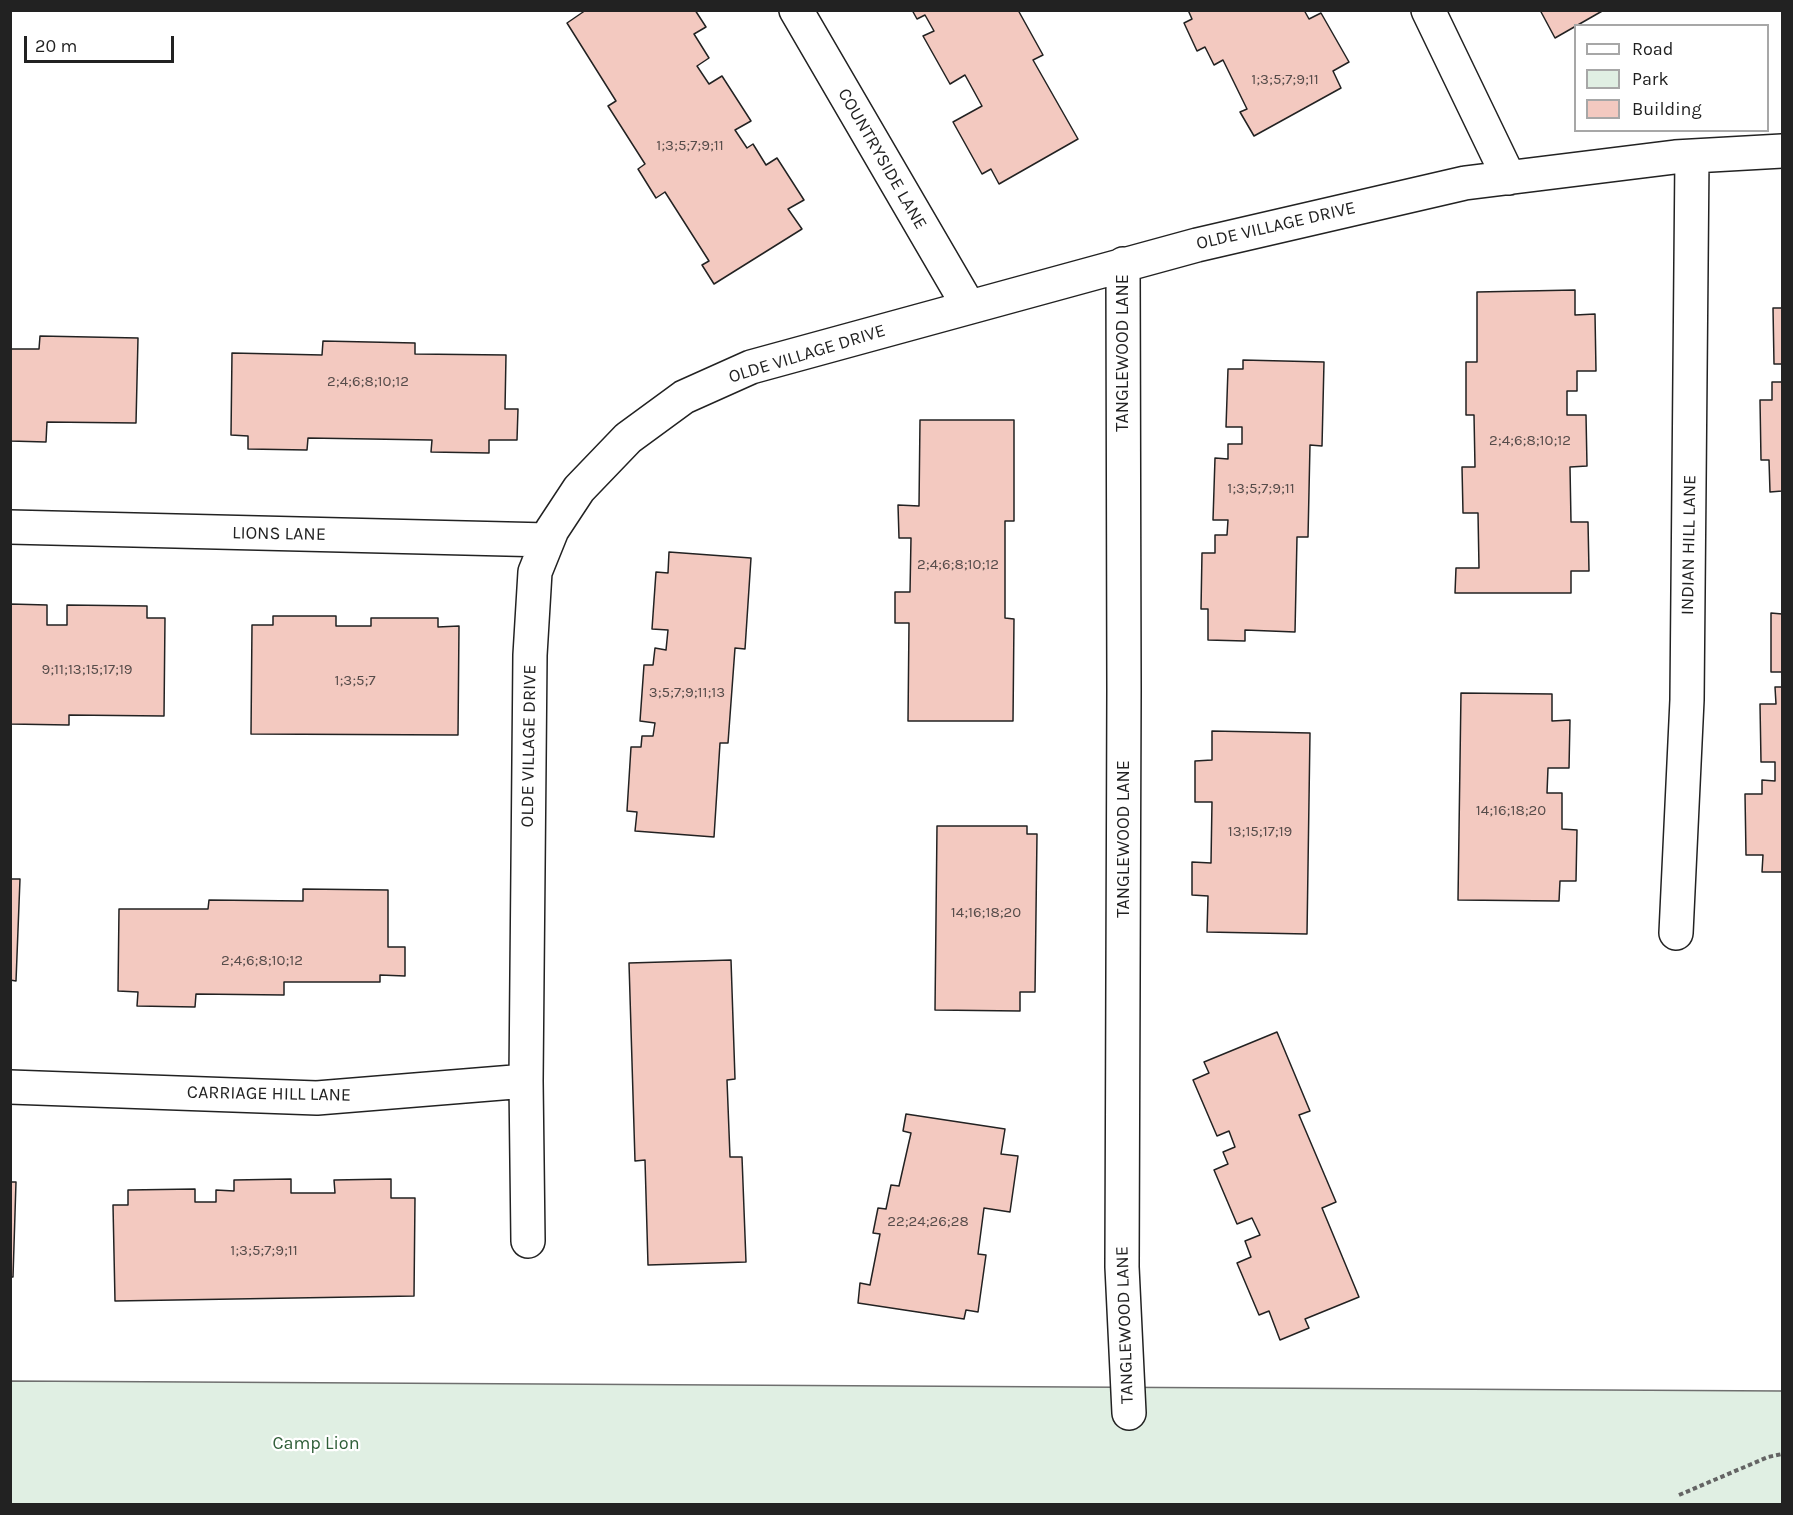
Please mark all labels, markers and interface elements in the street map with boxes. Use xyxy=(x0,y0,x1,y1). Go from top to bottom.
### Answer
scale bar xyxy=(27,24,177,62)
legend xyxy=(1574,24,1769,132)
text: 20 m xyxy=(35,35,77,57)
text: Road xyxy=(1632,38,1673,60)
text: Park xyxy=(1632,68,1669,90)
house number: 1;3;5;7;9;11 xyxy=(1251,71,1319,89)
street label: COUNTRYSIDE LANE xyxy=(833,85,931,233)
text: Building xyxy=(1632,98,1702,120)
house number: 1;3;5;7;9;11 xyxy=(656,137,724,155)
street label: OLDE VILLAGE DRIVE xyxy=(1194,197,1358,255)
street label: TANGLEWOOD LANE xyxy=(1112,274,1134,432)
street label: OLDE VILLAGE DRIVE xyxy=(726,320,888,388)
house number: 2;4;6;8;10;12 xyxy=(327,373,409,391)
house number: 2;4;6;8;10;12 xyxy=(1489,432,1571,450)
street label: INDIAN HILL LANE xyxy=(1677,475,1701,615)
house number: 1;3;5;7;9;11 xyxy=(1227,480,1295,498)
street label: LIONS LANE xyxy=(232,522,326,546)
house number: 2;4;6;8;10;12 xyxy=(917,556,999,574)
house number: 9;11;13;15;17;19 xyxy=(41,661,133,679)
street label: OLDE VILLAGE DRIVE xyxy=(517,664,541,828)
house number: 1;3;5;7 xyxy=(334,672,376,690)
house number: 3;5;7;9;11;13 xyxy=(649,684,725,702)
street label: TANGLEWOOD LANE xyxy=(1113,760,1135,918)
house number: 14;16;18;20 xyxy=(1476,802,1546,820)
house number: 13;15;17;19 xyxy=(1228,823,1292,841)
house number: 14;16;18;20 xyxy=(951,904,1021,922)
house number: 2;4;6;8;10;12 xyxy=(221,952,303,970)
street label: CARRIAGE HILL LANE xyxy=(187,1082,351,1106)
house number: 22;24;26;28 xyxy=(887,1213,969,1231)
house number: 1;3;5;7;9;11 xyxy=(230,1242,298,1260)
street label: TANGLEWOOD LANE xyxy=(1111,1246,1139,1404)
park label: Camp Lion xyxy=(272,1433,360,1455)

